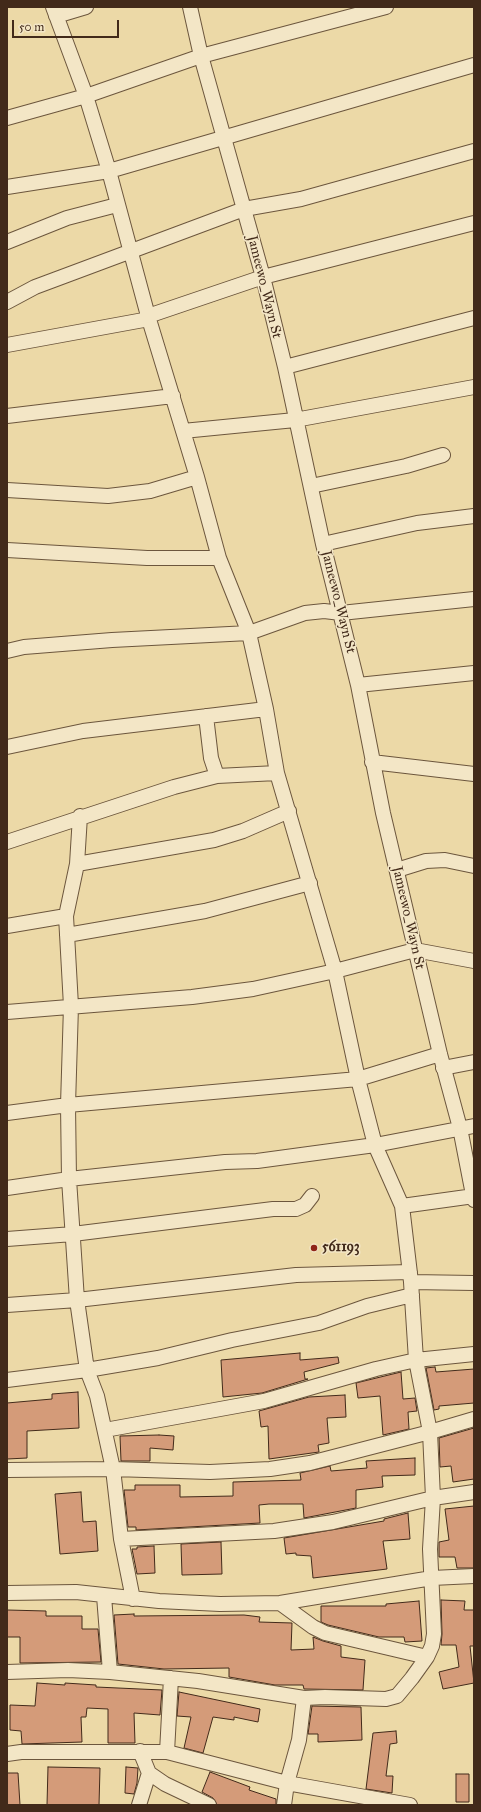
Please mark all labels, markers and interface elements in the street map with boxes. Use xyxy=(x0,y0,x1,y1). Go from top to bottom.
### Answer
scale bar xyxy=(14,12,121,38)
text: 50 m xyxy=(19,20,44,34)
street label: Jameewo_Wayn St xyxy=(243,234,285,340)
street label: Jameewo_Wayn St xyxy=(317,549,359,655)
street label: Jameewo_Wayn St xyxy=(388,865,428,971)
place label: 561193 xyxy=(322,1240,360,1256)
marker: 561193 xyxy=(309,1243,319,1253)

